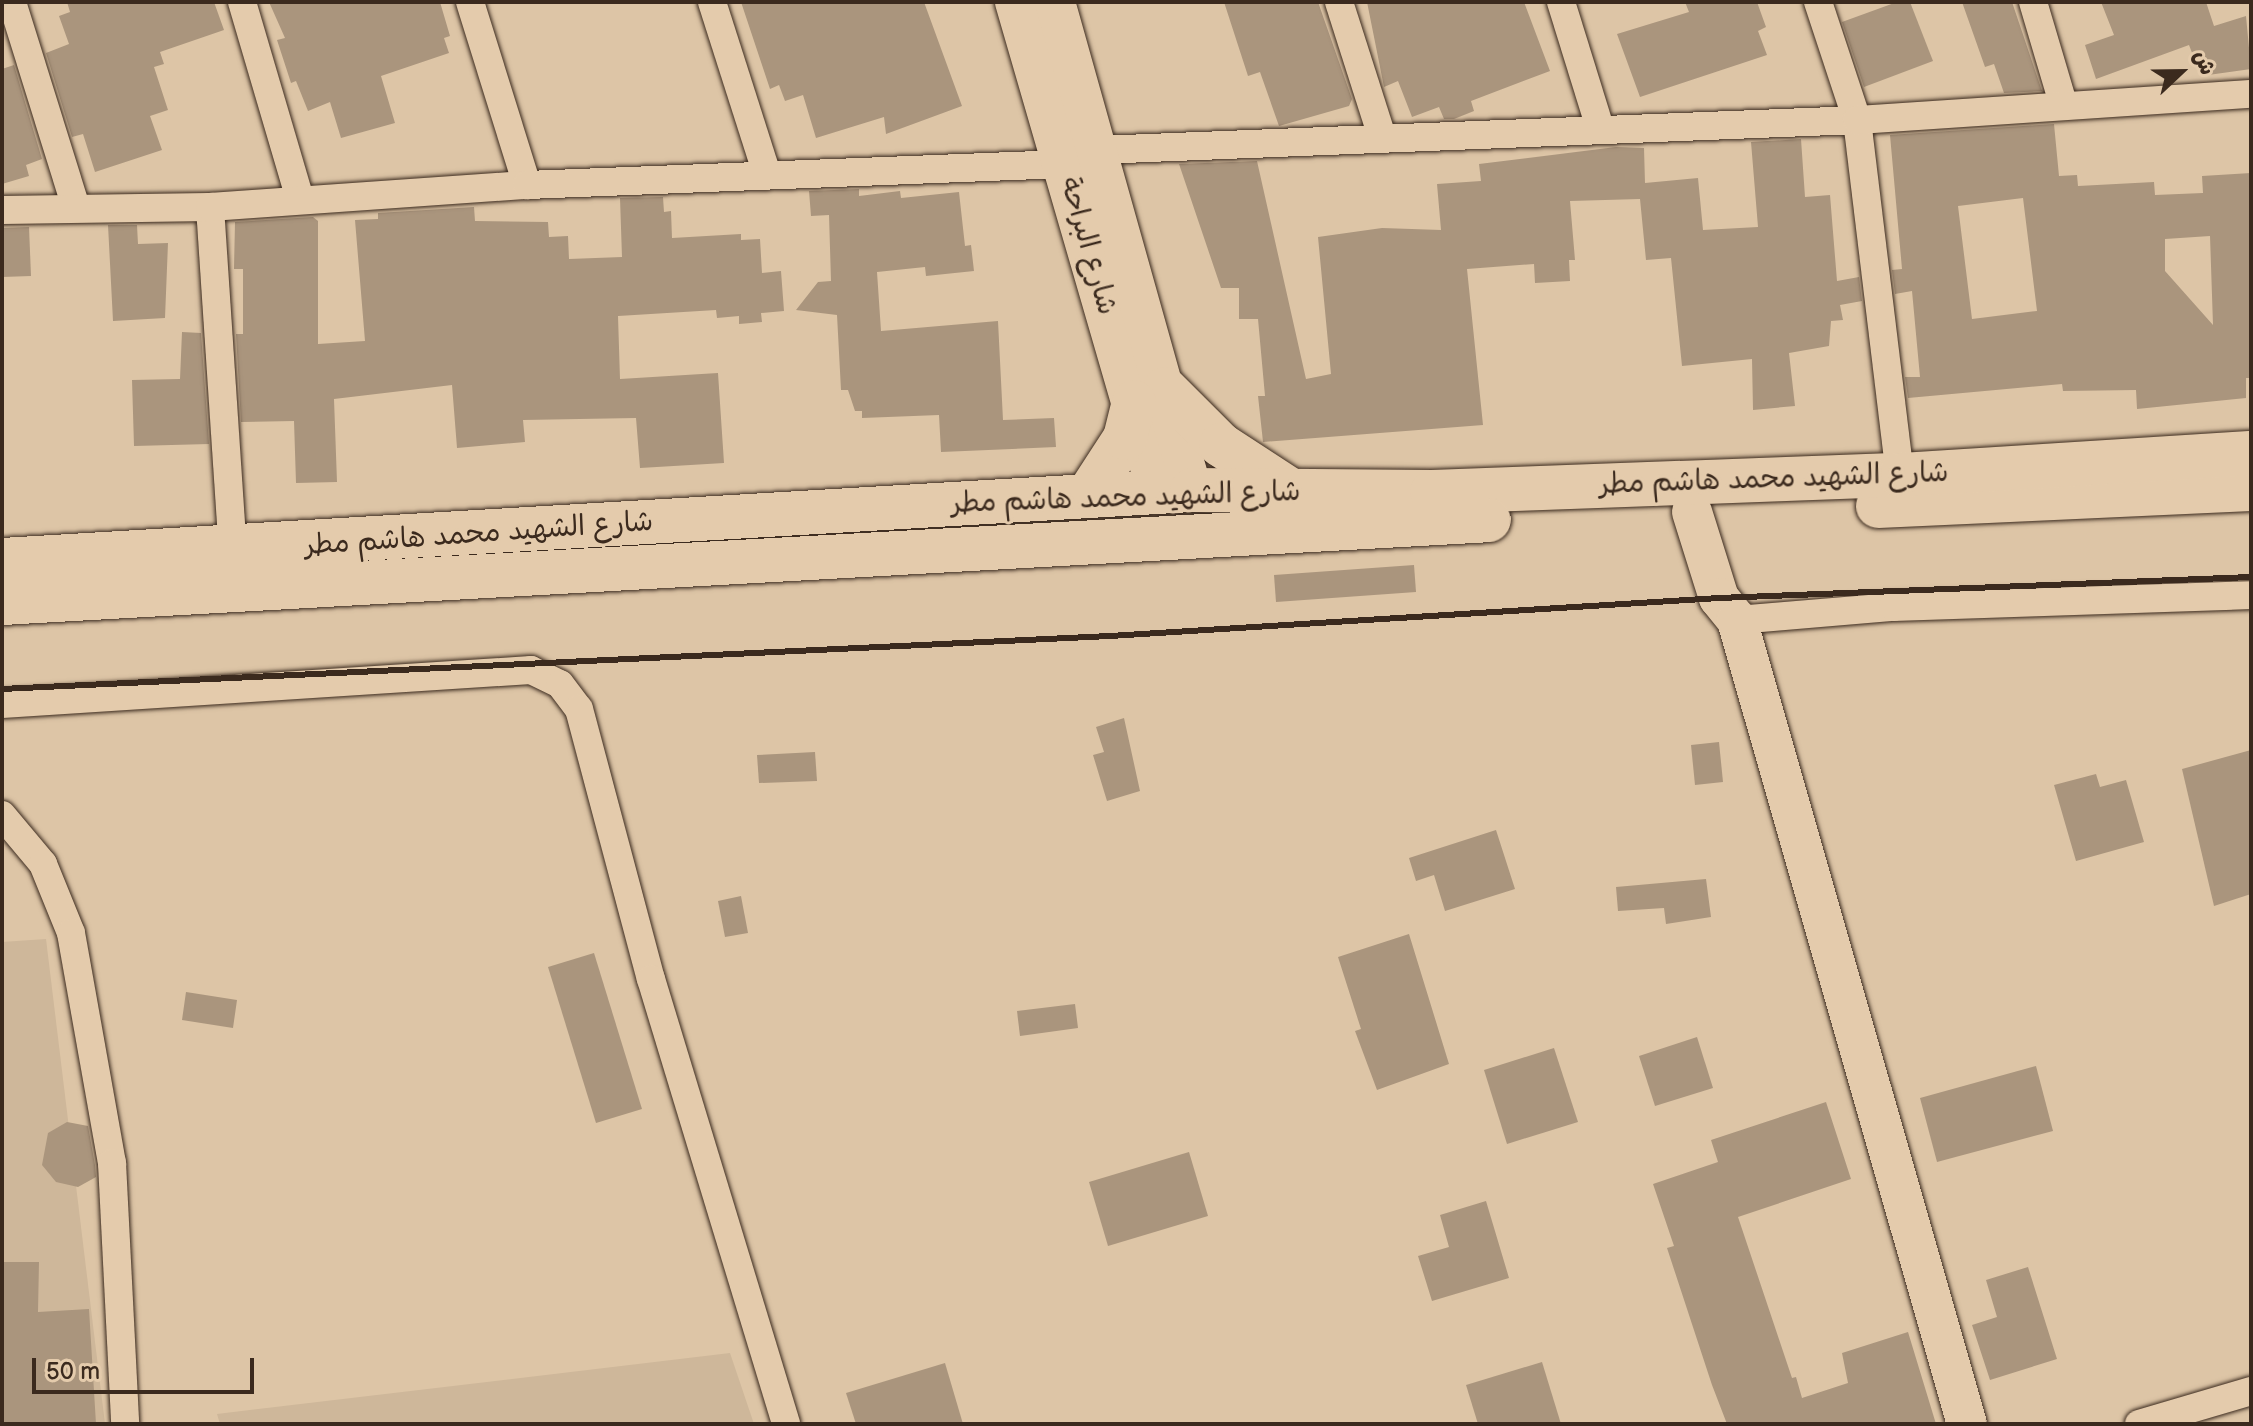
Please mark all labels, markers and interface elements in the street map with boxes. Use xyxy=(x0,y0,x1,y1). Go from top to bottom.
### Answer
north arrow xyxy=(2141,32,2221,112)
text: ش xyxy=(2187,47,2221,79)
street label: شارع البراحة xyxy=(1052,173,1124,319)
street label: شارع الشهيد محمد هاشم مطر xyxy=(1599,456,1949,502)
street label: شارع الشهيد محمد هاشم مطر xyxy=(951,475,1301,521)
street label: شارع الشهيد محمد هاشم مطر xyxy=(304,505,654,563)
scale bar xyxy=(36,1342,258,1392)
text: 50 m xyxy=(46,1357,100,1386)

